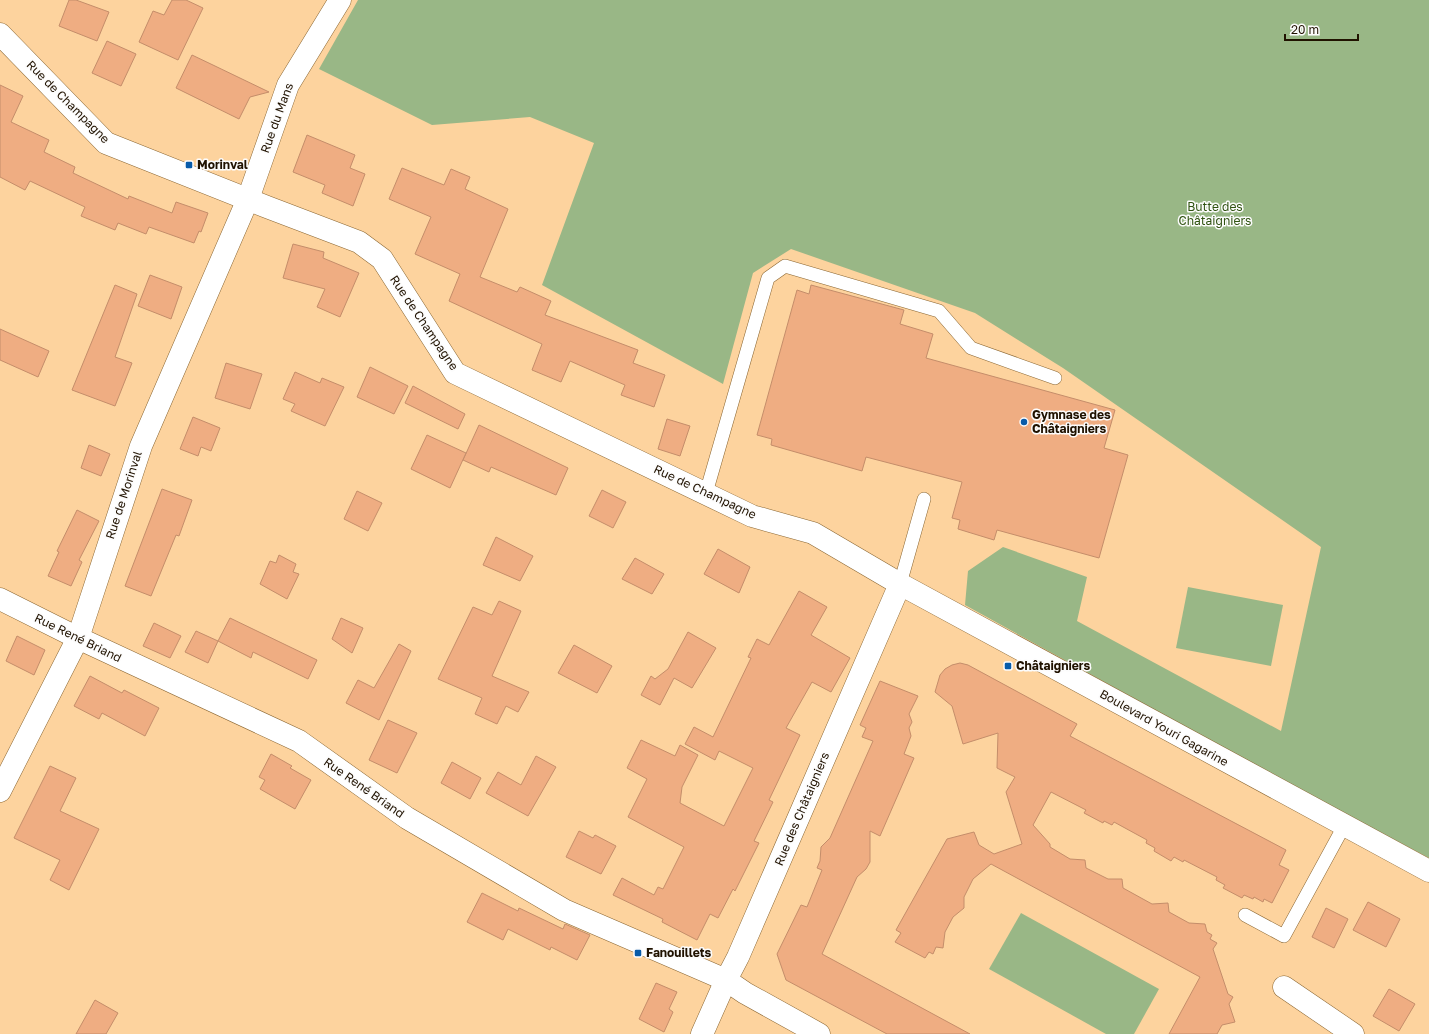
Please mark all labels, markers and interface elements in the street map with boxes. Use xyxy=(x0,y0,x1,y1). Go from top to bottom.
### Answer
scale bar xyxy=(1285,16,1358,42)
text: 20 m xyxy=(1291,22,1319,37)
street label: Rue de Champagne xyxy=(24,57,113,146)
street label: Rue du Mans xyxy=(257,81,296,155)
place label: Morinval xyxy=(197,157,248,172)
marker: Morinval xyxy=(184,160,194,170)
park label: Butte des Châtaigniers xyxy=(1179,199,1251,228)
street label: Rue de Champagne xyxy=(387,272,462,373)
place label: Gymnase des Châtaigniers xyxy=(1032,407,1111,436)
marker: Gymnase des Châtaigniers xyxy=(1019,417,1029,427)
street label: Rue de Morinval xyxy=(102,449,145,541)
street label: Rue de Champagne xyxy=(652,461,759,522)
street label: Rue René Briand xyxy=(32,610,124,665)
place label: Châtaigniers xyxy=(1016,658,1090,673)
marker: Châtaigniers xyxy=(1003,661,1013,671)
street label: Boulevard Youri Gagarine xyxy=(1097,686,1231,769)
street label: Rue des Châtaigniers xyxy=(771,750,832,868)
street label: Rue René Briand xyxy=(321,754,407,821)
place label: Fanouillets xyxy=(646,945,712,960)
marker: Fanouillets xyxy=(633,948,643,958)

